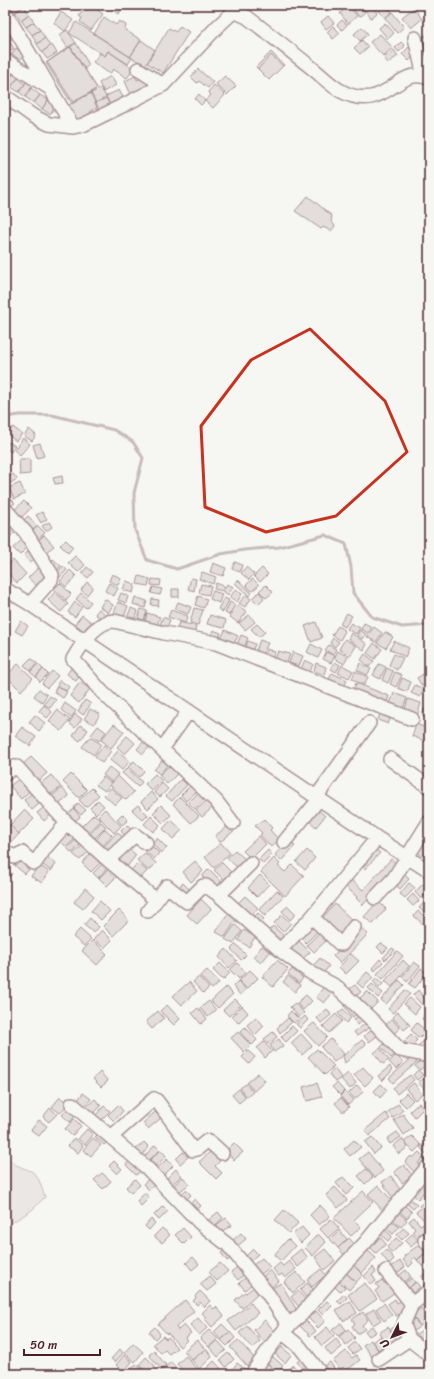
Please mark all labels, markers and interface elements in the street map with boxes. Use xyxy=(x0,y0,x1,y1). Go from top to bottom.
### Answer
north arrow xyxy=(372,1317,412,1357)
scale bar xyxy=(24,1331,100,1357)
text: 50 m xyxy=(30,1334,57,1356)
text: U xyxy=(375,1334,394,1352)

